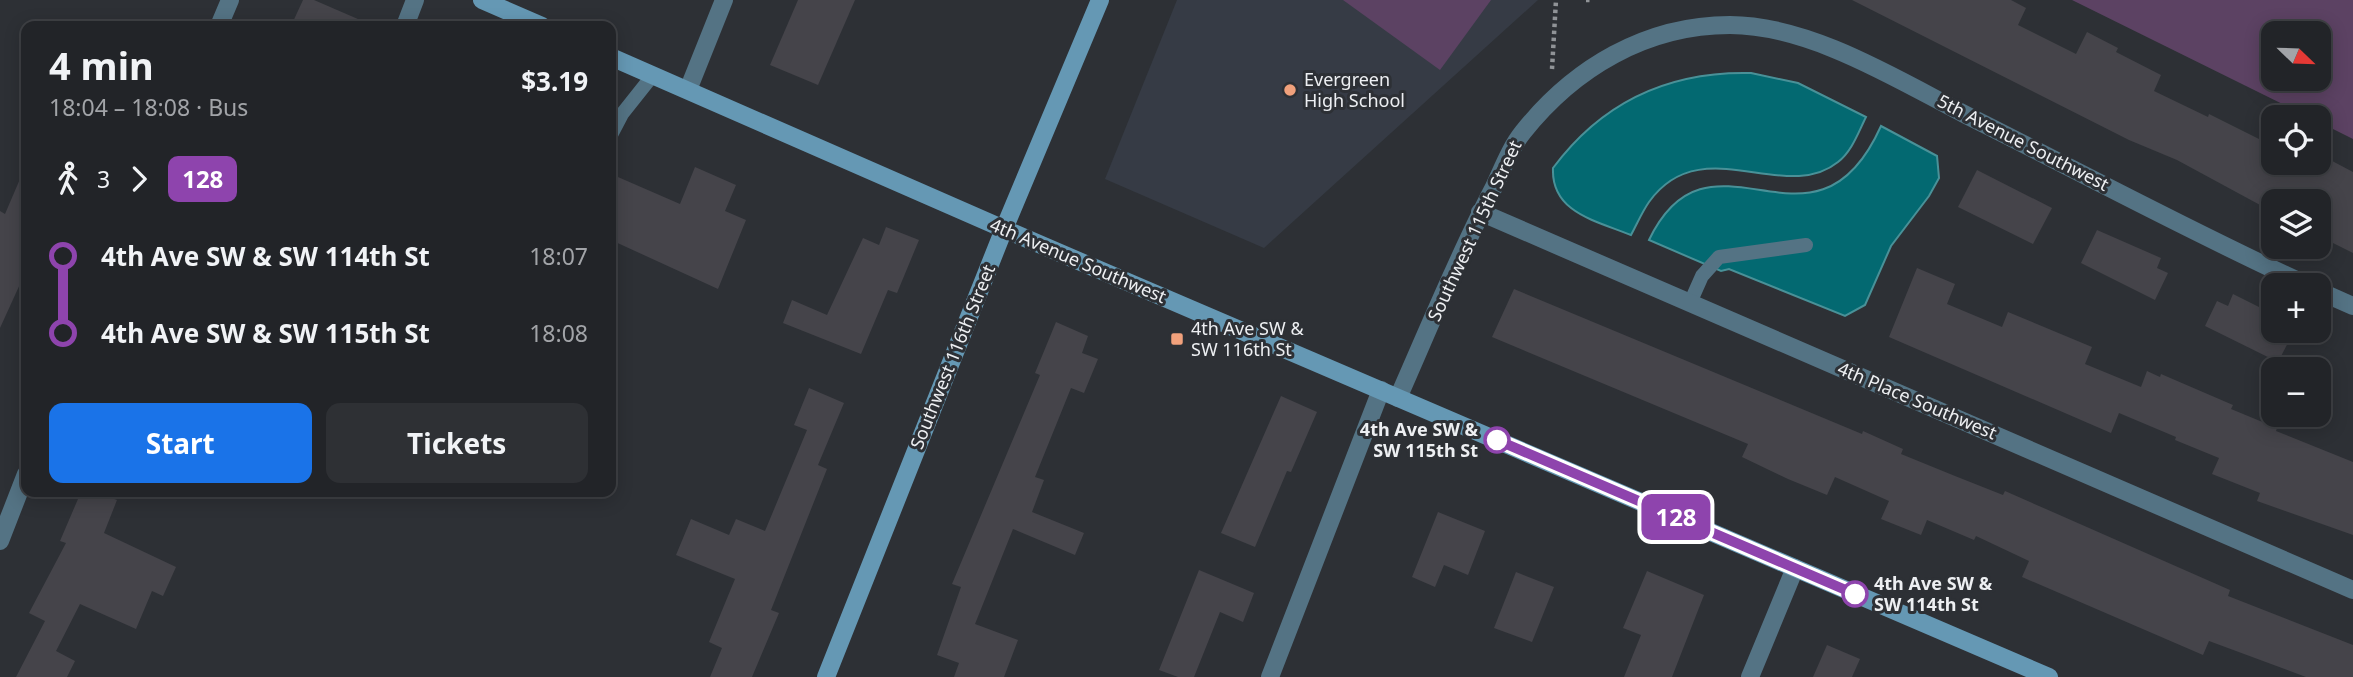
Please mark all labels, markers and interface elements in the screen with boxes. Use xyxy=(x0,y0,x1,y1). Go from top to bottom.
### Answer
north arrow xyxy=(2261,21,2331,91)
map controls xyxy=(2261,21,2331,427)
text: 4 min xyxy=(49,39,154,91)
text: $3.19 xyxy=(521,63,588,99)
place label: Evergreen High School xyxy=(1304,67,1405,112)
marker: Evergreen High School xyxy=(1282,82,1298,98)
street label: 5th Avenue Southwest xyxy=(1934,88,2114,196)
text: 18:04 – 18:08 · Bus xyxy=(49,91,248,123)
button: locate xyxy=(2261,105,2331,175)
street label: Southwest 115th Street xyxy=(1422,136,1527,325)
icon: walk xyxy=(49,160,87,198)
icon: forward xyxy=(120,160,158,198)
text: 128 xyxy=(182,162,223,195)
text: 3 xyxy=(97,163,110,195)
button: layers xyxy=(2261,189,2331,259)
street label: 4th Avenue Southwest xyxy=(987,212,1171,308)
text: 4th Ave SW & SW 114th St xyxy=(101,238,430,274)
text: 18:07 xyxy=(529,240,588,272)
street label: Southwest 116th Street xyxy=(904,260,1000,452)
button: + xyxy=(2261,273,2331,343)
text: 4th Ave SW & SW 115th St xyxy=(101,315,430,351)
place label: 4th Ave SW & SW 116th St xyxy=(1191,316,1304,361)
text: 18:08 xyxy=(529,317,588,349)
marker: 4th Ave SW & SW 116th St xyxy=(1169,331,1185,347)
street label: 4th Place Southwest xyxy=(1834,356,2001,445)
button: − xyxy=(2261,357,2331,427)
button: Start xyxy=(49,403,312,483)
button: Tickets xyxy=(326,403,588,483)
place label: 4th Ave SW & SW 115th St xyxy=(1360,417,1478,462)
marker: 4th Ave SW & SW 115th St xyxy=(1484,427,1510,453)
line badge: 128 xyxy=(1636,494,1716,540)
text: 128 xyxy=(1655,500,1697,533)
place label: 4th Ave SW & SW 114th St xyxy=(1874,571,1993,616)
marker: 4th Ave SW & SW 114th St xyxy=(1842,581,1868,607)

